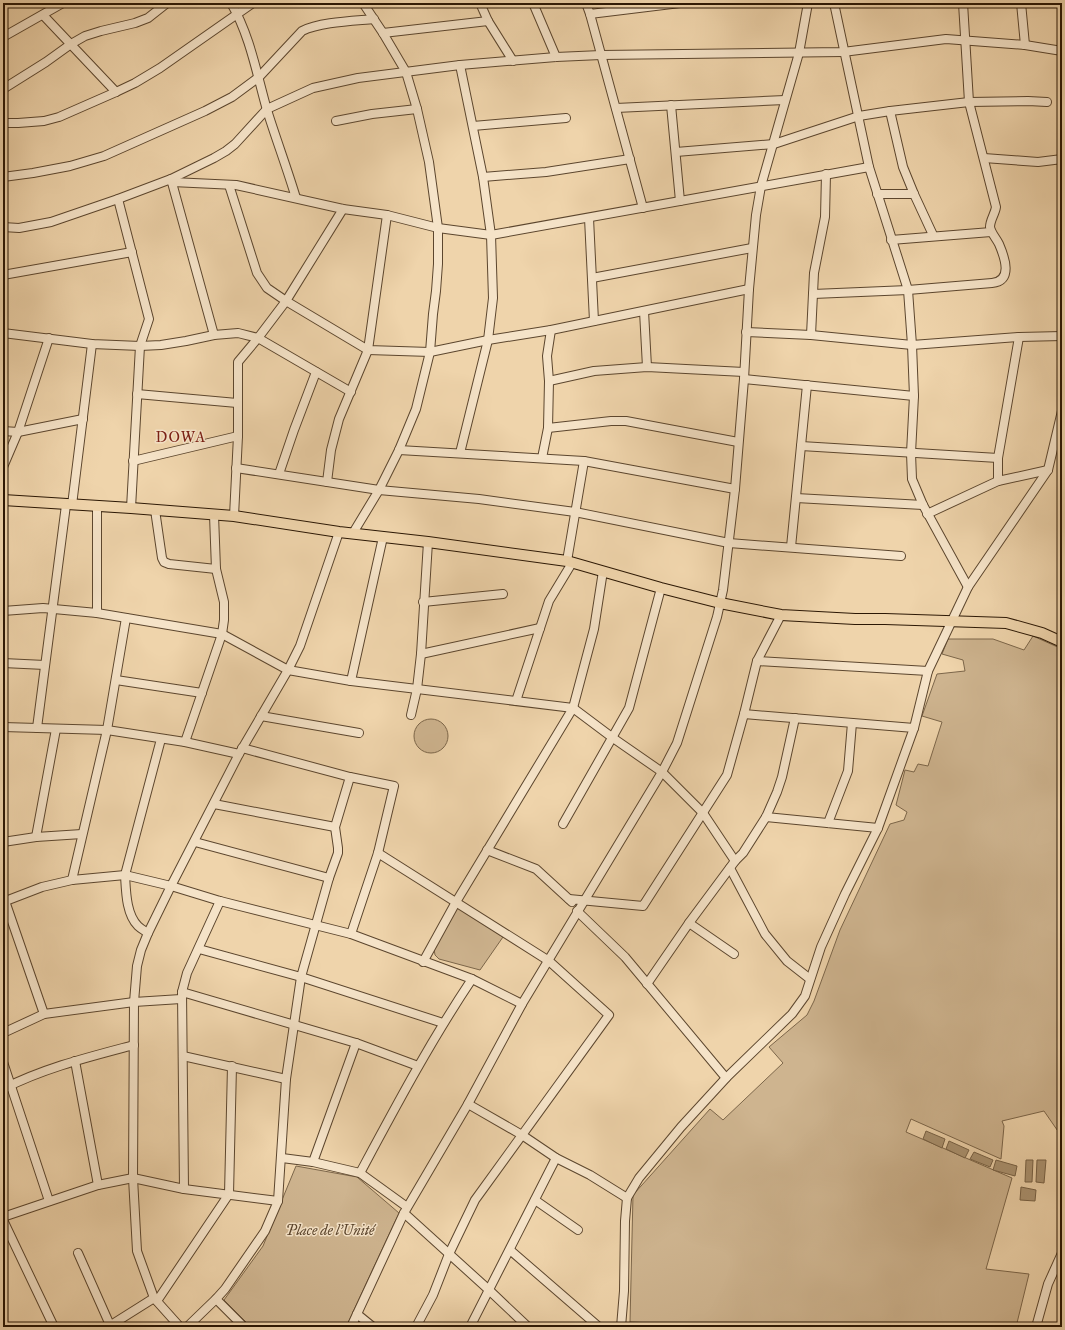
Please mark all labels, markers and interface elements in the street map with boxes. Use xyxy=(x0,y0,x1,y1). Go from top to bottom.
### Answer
district label: DOWA xyxy=(156,428,206,446)
park label: Place de l'Unité xyxy=(286,1222,377,1239)

